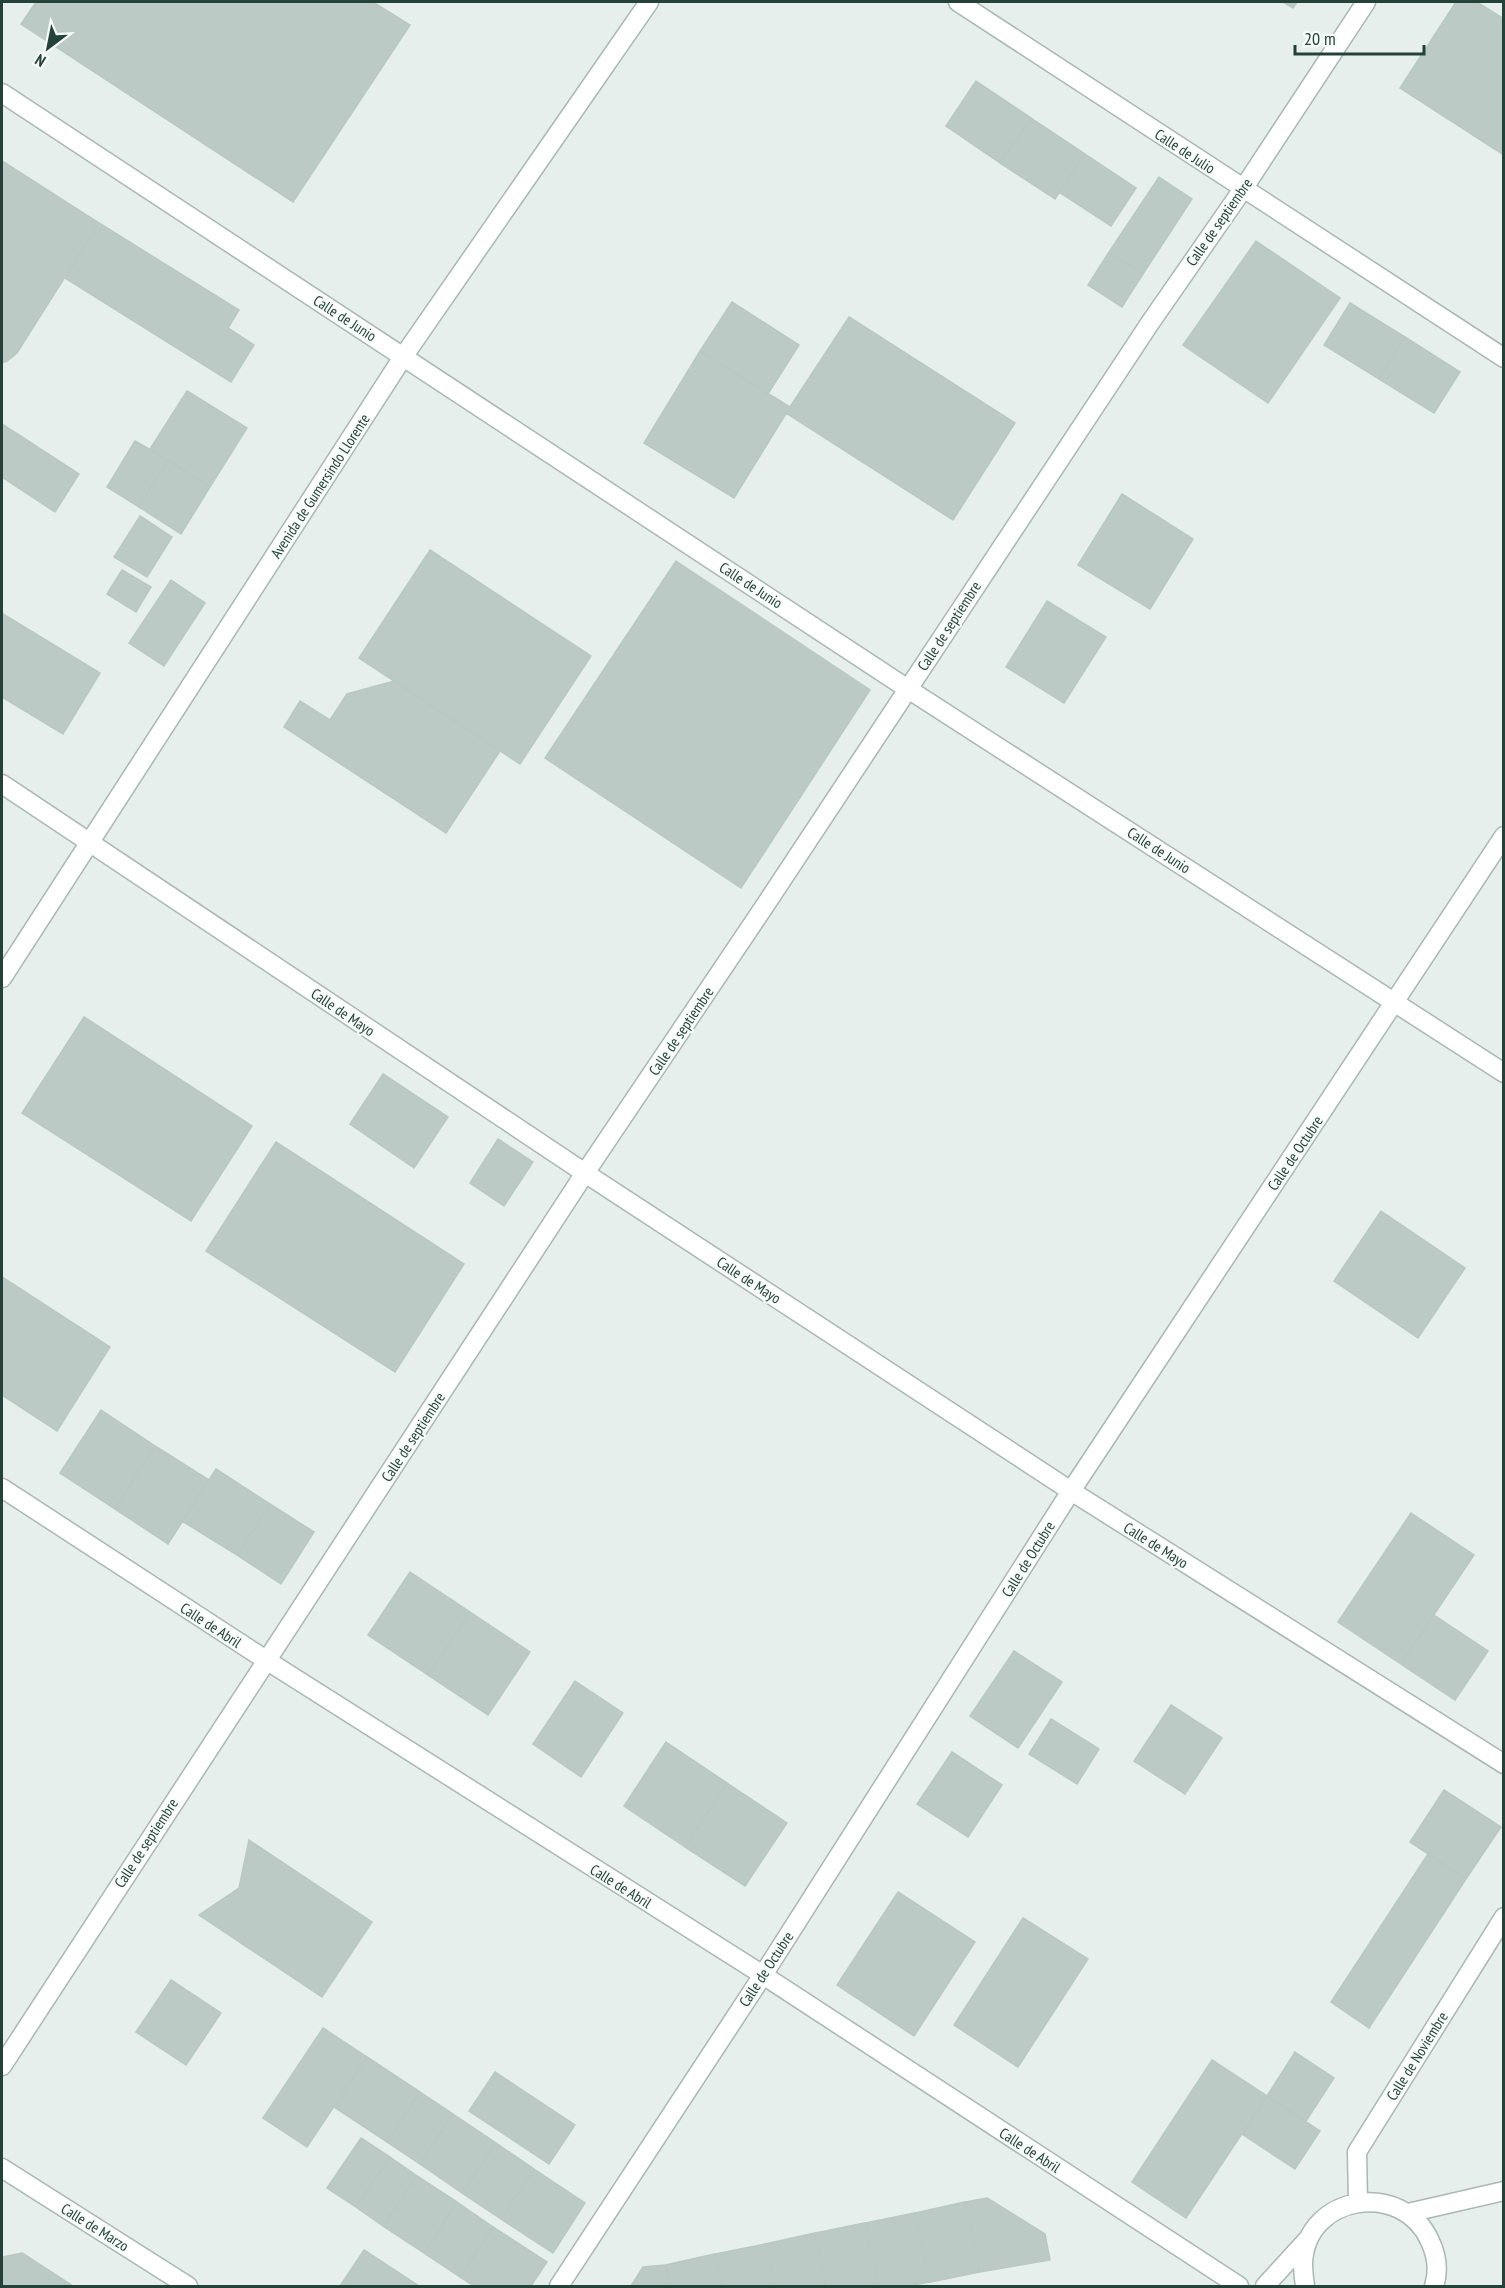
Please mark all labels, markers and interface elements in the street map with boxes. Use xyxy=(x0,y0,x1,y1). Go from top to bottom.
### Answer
north arrow xyxy=(18,18,78,78)
scale bar xyxy=(1295,18,1424,56)
text: 20 m xyxy=(1304,27,1336,50)
text: N xyxy=(31,50,49,71)
street label: Calle de Julio xyxy=(1151,124,1219,178)
street label: Calle de septiembre xyxy=(1182,174,1256,270)
street label: Calle de Junio xyxy=(310,291,380,345)
street label: Avenida de Gumersindo Llorente xyxy=(266,410,374,562)
street label: Calle de Junio xyxy=(716,558,786,612)
street label: Calle de septiembre xyxy=(913,578,985,674)
street label: Calle de Junio xyxy=(1124,823,1194,877)
street label: Calle de septiembre xyxy=(644,983,718,1079)
street label: Calle de Mayo xyxy=(308,984,378,1040)
street label: Calle de Octubre xyxy=(1263,1112,1327,1194)
street label: Calle de Mayo xyxy=(713,1252,785,1308)
street label: Calle de septiembre xyxy=(377,1389,449,1485)
street label: Calle de Octubre xyxy=(997,1518,1059,1600)
street label: Calle de Mayo xyxy=(1120,1518,1192,1572)
street label: Calle de Abril xyxy=(177,1598,246,1652)
street label: Calle de septiembre xyxy=(110,1795,182,1891)
street label: Calle de Abril xyxy=(587,1860,656,1913)
street label: Calle de Octubre xyxy=(735,1928,797,2010)
street label: Calle de Noviembre xyxy=(1382,2008,1452,2104)
street label: Calle de Abril xyxy=(996,2123,1065,2177)
street label: Calle de Marzo xyxy=(58,2199,132,2255)

